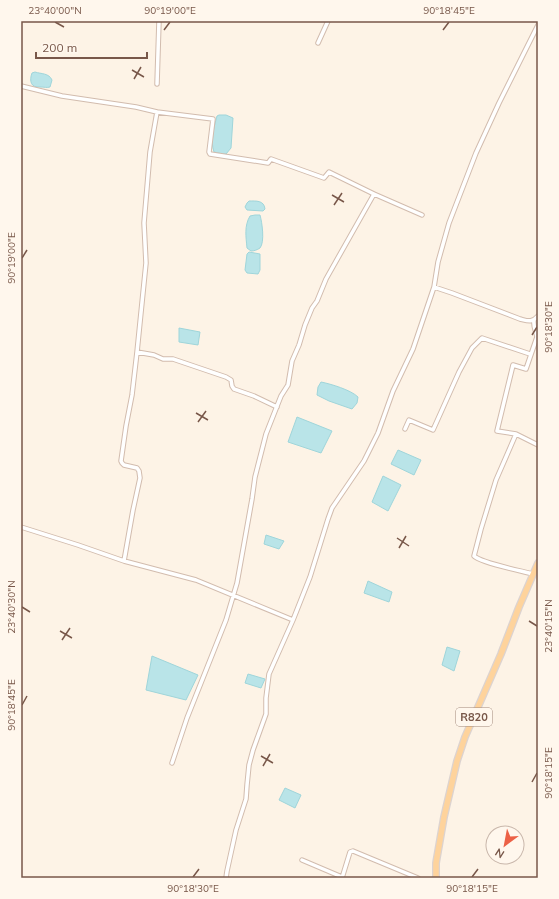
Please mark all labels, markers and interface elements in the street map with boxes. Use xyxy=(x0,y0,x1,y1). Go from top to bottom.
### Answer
text: 23°40'00"N xyxy=(28,4,82,17)
text: 90°19'00"E xyxy=(144,4,196,17)
text: 90°18'45"E xyxy=(423,4,475,17)
scale bar xyxy=(36,34,147,60)
text: 200 m xyxy=(42,40,77,55)
text: 90°19'00"E xyxy=(5,232,18,284)
text: 90°18'30"E xyxy=(542,301,555,353)
text: 23°40'30"N xyxy=(5,580,18,634)
text: 23°40'15"N xyxy=(542,599,555,653)
text: 90°18'45"E xyxy=(5,679,18,731)
road number: R820 xyxy=(456,708,492,726)
text: 90°18'15"E xyxy=(542,747,555,799)
north arrow xyxy=(485,825,525,865)
text: N xyxy=(492,845,507,862)
text: 90°18'30"E xyxy=(167,882,219,895)
text: 90°18'15"E xyxy=(446,882,498,895)

